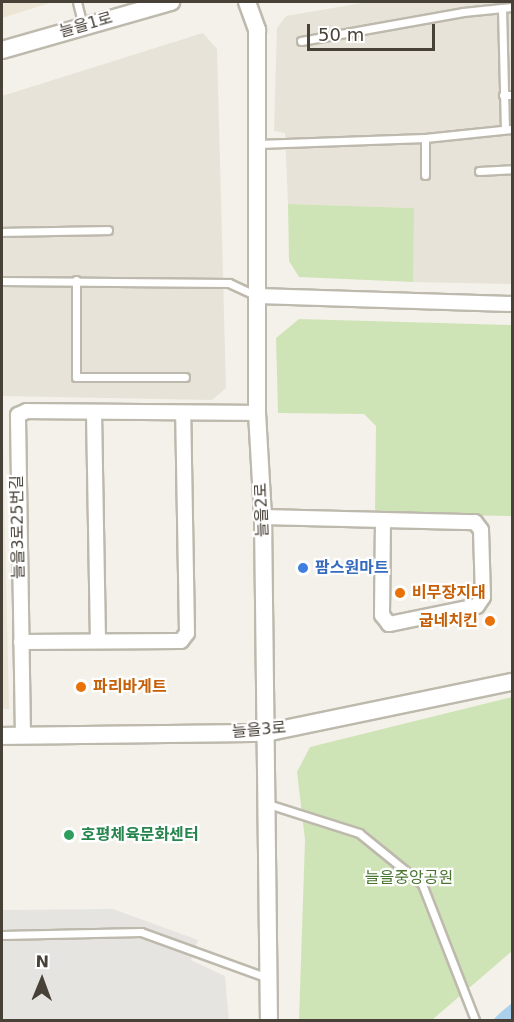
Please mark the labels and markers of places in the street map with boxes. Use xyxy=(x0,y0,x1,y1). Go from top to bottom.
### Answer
place label: 팜스원마트 xyxy=(315,558,389,578)
marker: 팜스원마트 xyxy=(296,561,310,575)
place label: 비무장지대 xyxy=(412,583,486,603)
marker: 비무장지대 xyxy=(393,586,407,600)
place label: 굽네치킨 xyxy=(419,611,478,631)
marker: 굽네치킨 xyxy=(483,614,497,628)
place label: 파리바게트 xyxy=(93,677,167,697)
marker: 파리바게트 xyxy=(74,680,88,694)
place label: 호평체육문화센터 xyxy=(81,825,199,845)
marker: 호평체육문화센터 xyxy=(62,828,76,842)

